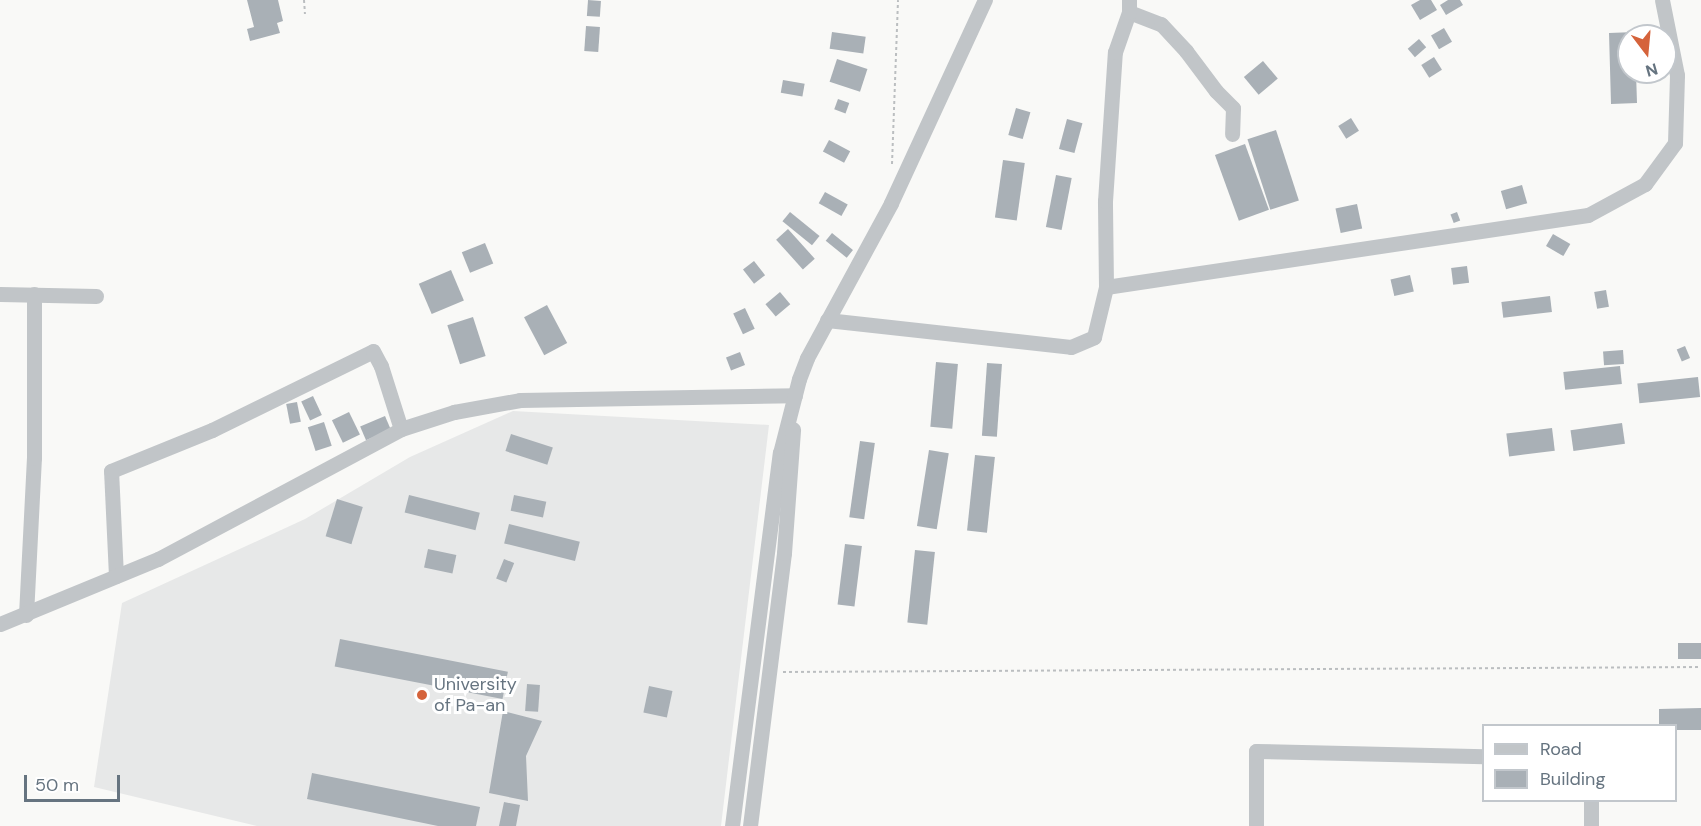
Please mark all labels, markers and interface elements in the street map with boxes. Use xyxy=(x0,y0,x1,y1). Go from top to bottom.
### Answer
north arrow xyxy=(1617,24,1677,84)
text: N xyxy=(1643,58,1660,82)
place label: University of Pa-an xyxy=(434,674,517,716)
marker: University of Pa-an xyxy=(415,688,429,702)
legend xyxy=(1482,724,1677,802)
text: Road xyxy=(1540,737,1582,761)
scale bar xyxy=(27,763,123,801)
text: Building xyxy=(1540,767,1605,791)
text: 50 m xyxy=(35,773,79,797)

